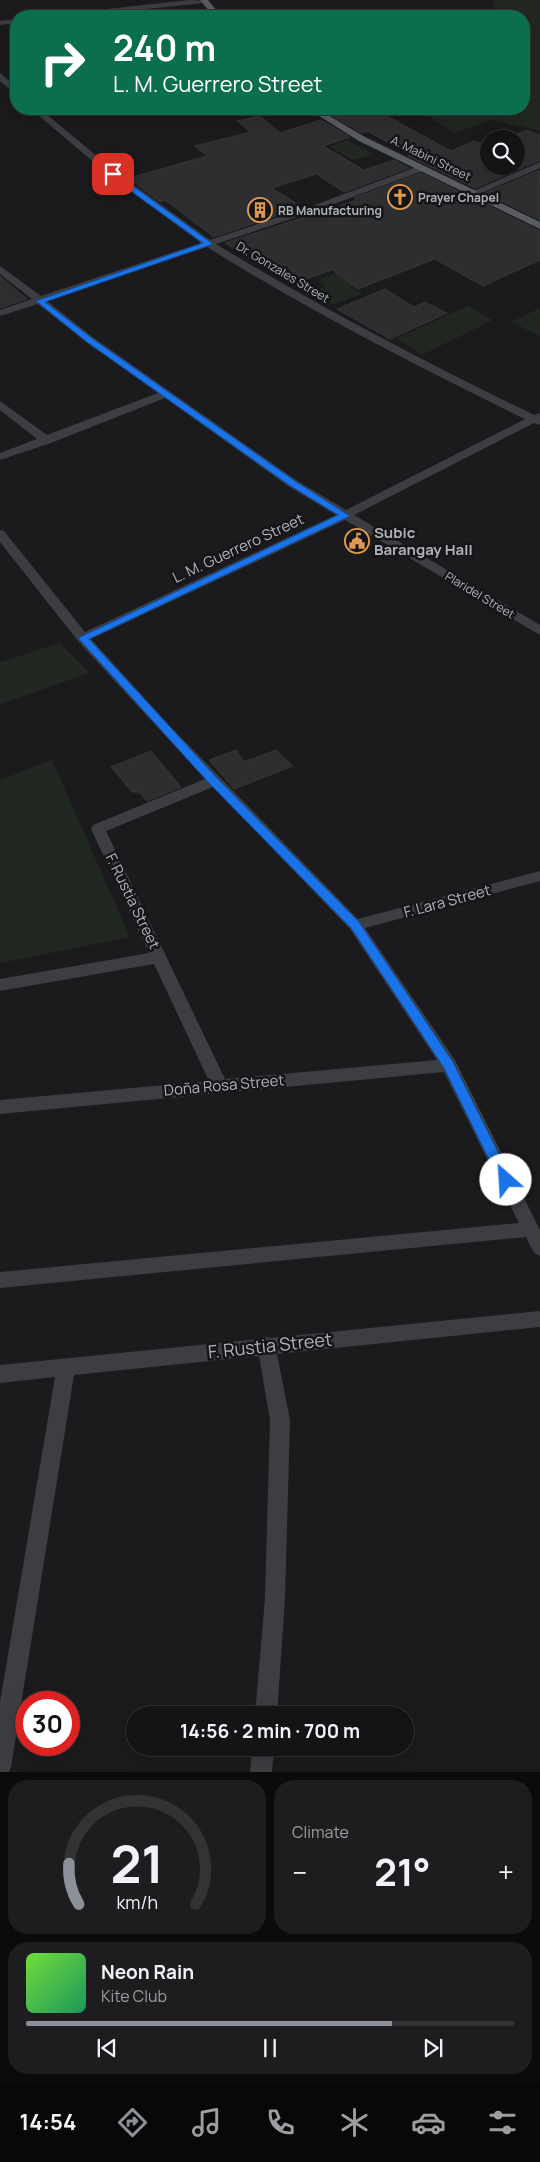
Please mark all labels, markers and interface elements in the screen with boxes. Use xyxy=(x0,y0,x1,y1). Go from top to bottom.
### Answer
text: 240 m xyxy=(113,24,216,72)
icon: right xyxy=(30,30,95,95)
text: L. M. Guerrero Street xyxy=(113,69,322,99)
map controls xyxy=(480,130,525,175)
button: search xyxy=(480,130,525,175)
street label: A. Mabini Street xyxy=(388,131,474,185)
pin xyxy=(92,153,134,195)
icon: arrive xyxy=(99,160,127,188)
church icon: Prayer Chapel xyxy=(387,184,413,210)
place label: Prayer Chapel xyxy=(418,189,499,206)
building icon: RB Manufacturing xyxy=(247,197,273,223)
place label: RB Manufacturing xyxy=(278,202,382,219)
street label: Dr. Gonzales Street xyxy=(233,237,333,307)
street label: L. M. Guerrero Street xyxy=(169,508,307,588)
place label: Subic Barangay Hall xyxy=(374,522,473,560)
public building icon: Subic Barangay Hall xyxy=(344,528,370,554)
street label: Plaridel Street xyxy=(442,568,518,623)
street label: F. Rustia Street xyxy=(101,850,165,952)
street label: F. Lara Street xyxy=(401,879,493,923)
street label: Doña Rosa Street xyxy=(163,1069,285,1101)
position arrow xyxy=(479,1153,531,1205)
street label: F. Rustia Street xyxy=(207,1327,333,1363)
speed limit sign: 30 xyxy=(15,1691,80,1756)
text: 14:56 · 2 min · 700 m xyxy=(180,1718,360,1744)
text: Climate xyxy=(292,1821,349,1843)
text: 21 xyxy=(110,1828,164,1899)
text: 21° xyxy=(374,1845,431,1897)
text: − xyxy=(292,1853,307,1891)
text: + xyxy=(498,1853,514,1891)
text: km/h xyxy=(116,1890,158,1914)
text: Neon Rain xyxy=(101,1959,194,1985)
text: Kite Club xyxy=(101,1985,167,2007)
icon: previous xyxy=(93,2034,121,2062)
icon: pause xyxy=(256,2034,284,2062)
icon: next xyxy=(419,2034,447,2062)
icon: directions xyxy=(115,2105,150,2140)
icon: music xyxy=(189,2105,224,2140)
icon: phone xyxy=(263,2105,298,2140)
icon: climate xyxy=(337,2105,372,2140)
icon: car xyxy=(411,2105,446,2140)
icon: filters xyxy=(485,2105,520,2140)
text: 14:54 xyxy=(20,2107,76,2137)

